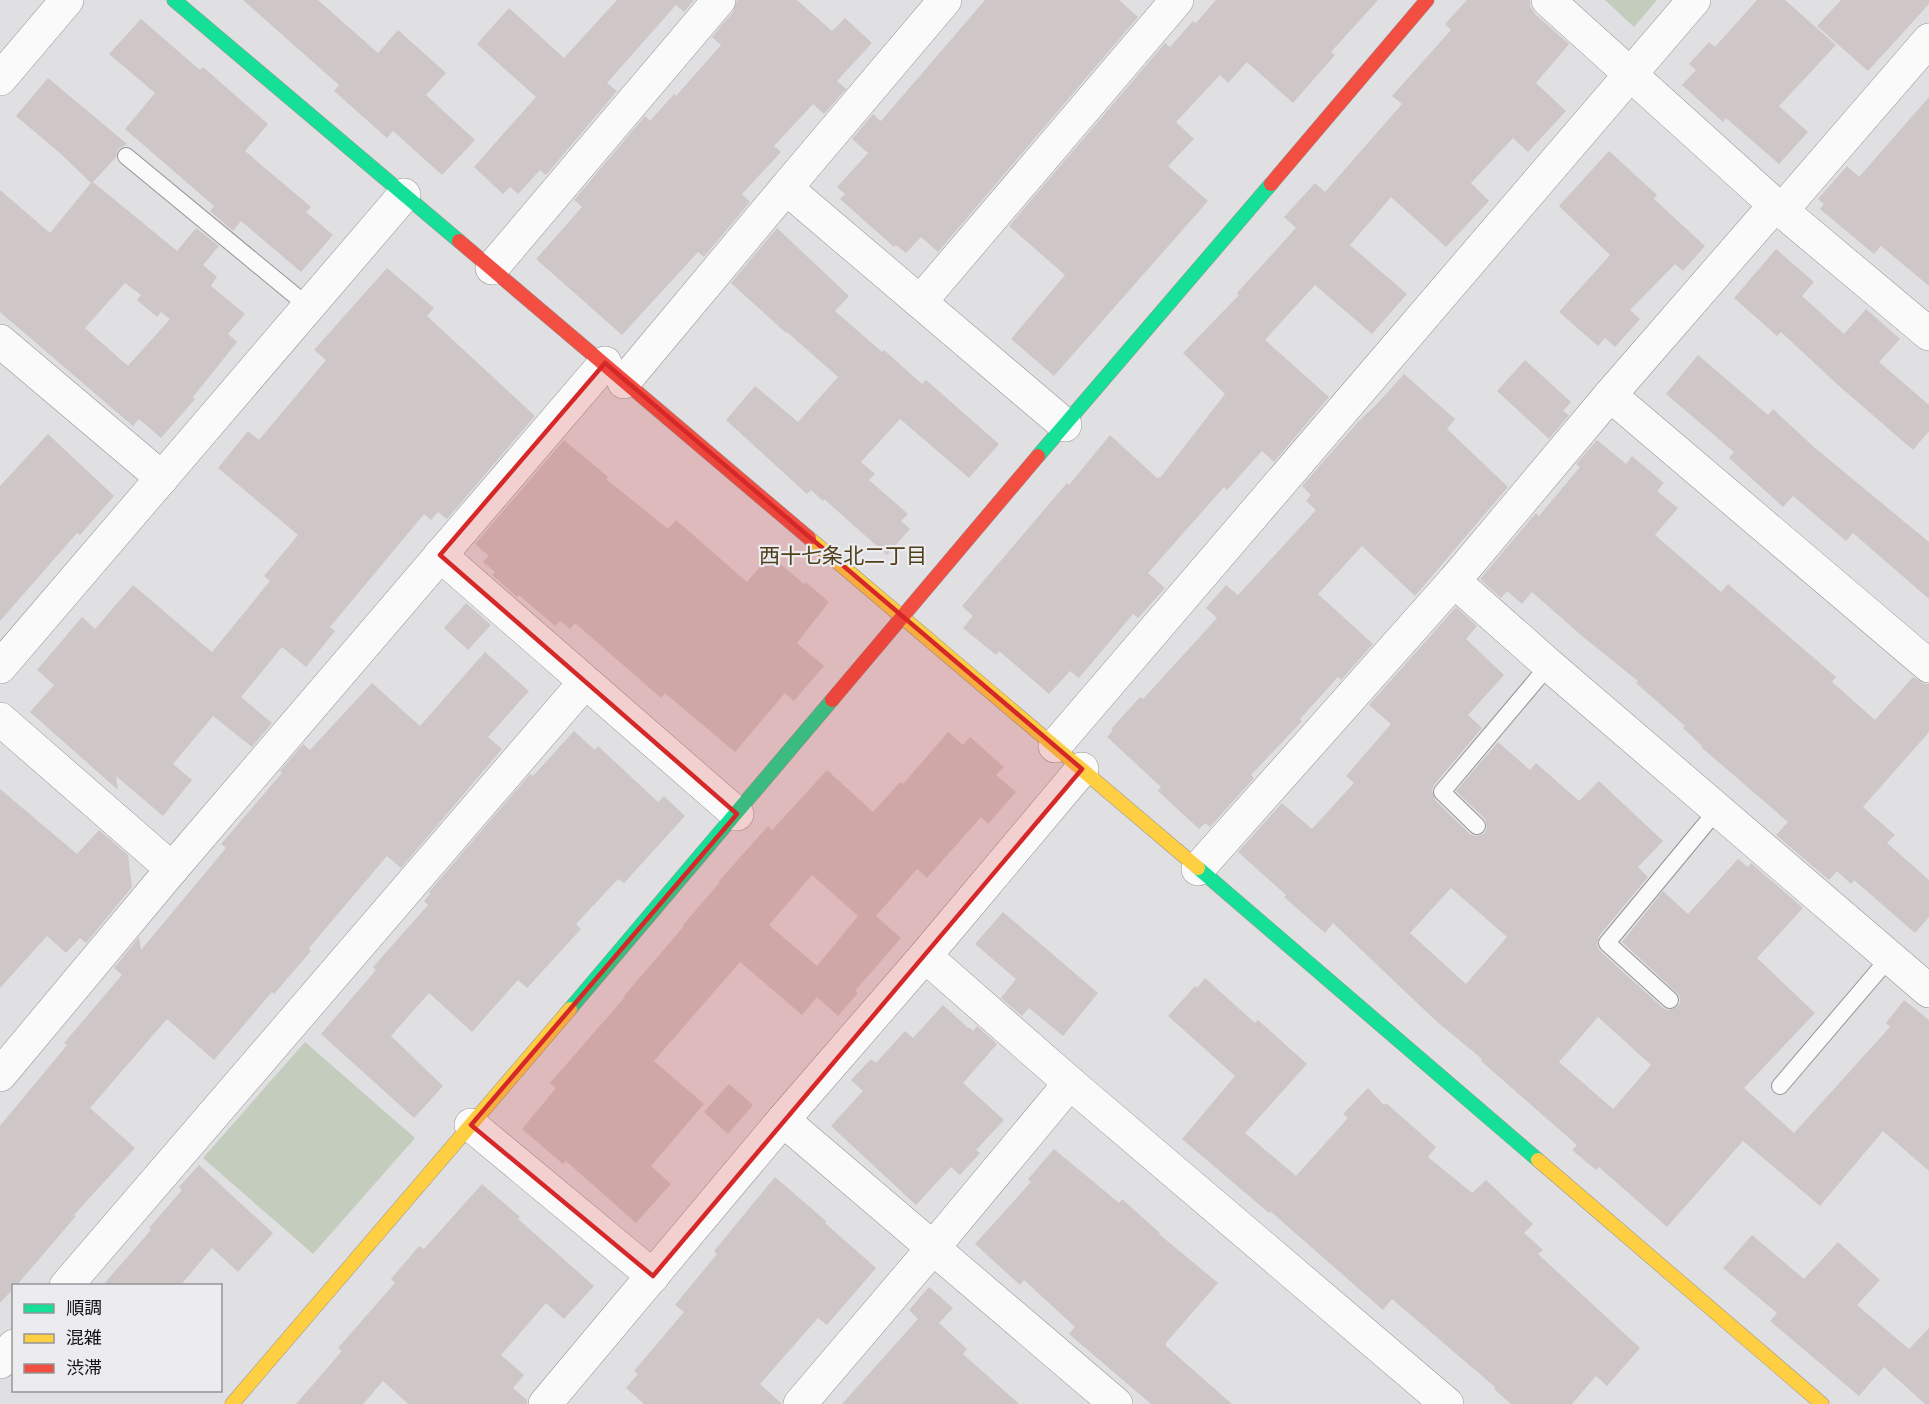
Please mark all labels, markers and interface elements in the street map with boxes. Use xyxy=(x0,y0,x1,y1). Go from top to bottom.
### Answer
district label: 西十七条北二丁目 xyxy=(759,544,927,568)
legend xyxy=(12,1284,222,1392)
text: 順調 xyxy=(66,1297,102,1318)
text: 混雑 xyxy=(66,1327,102,1348)
text: 渋滞 xyxy=(66,1357,102,1378)

